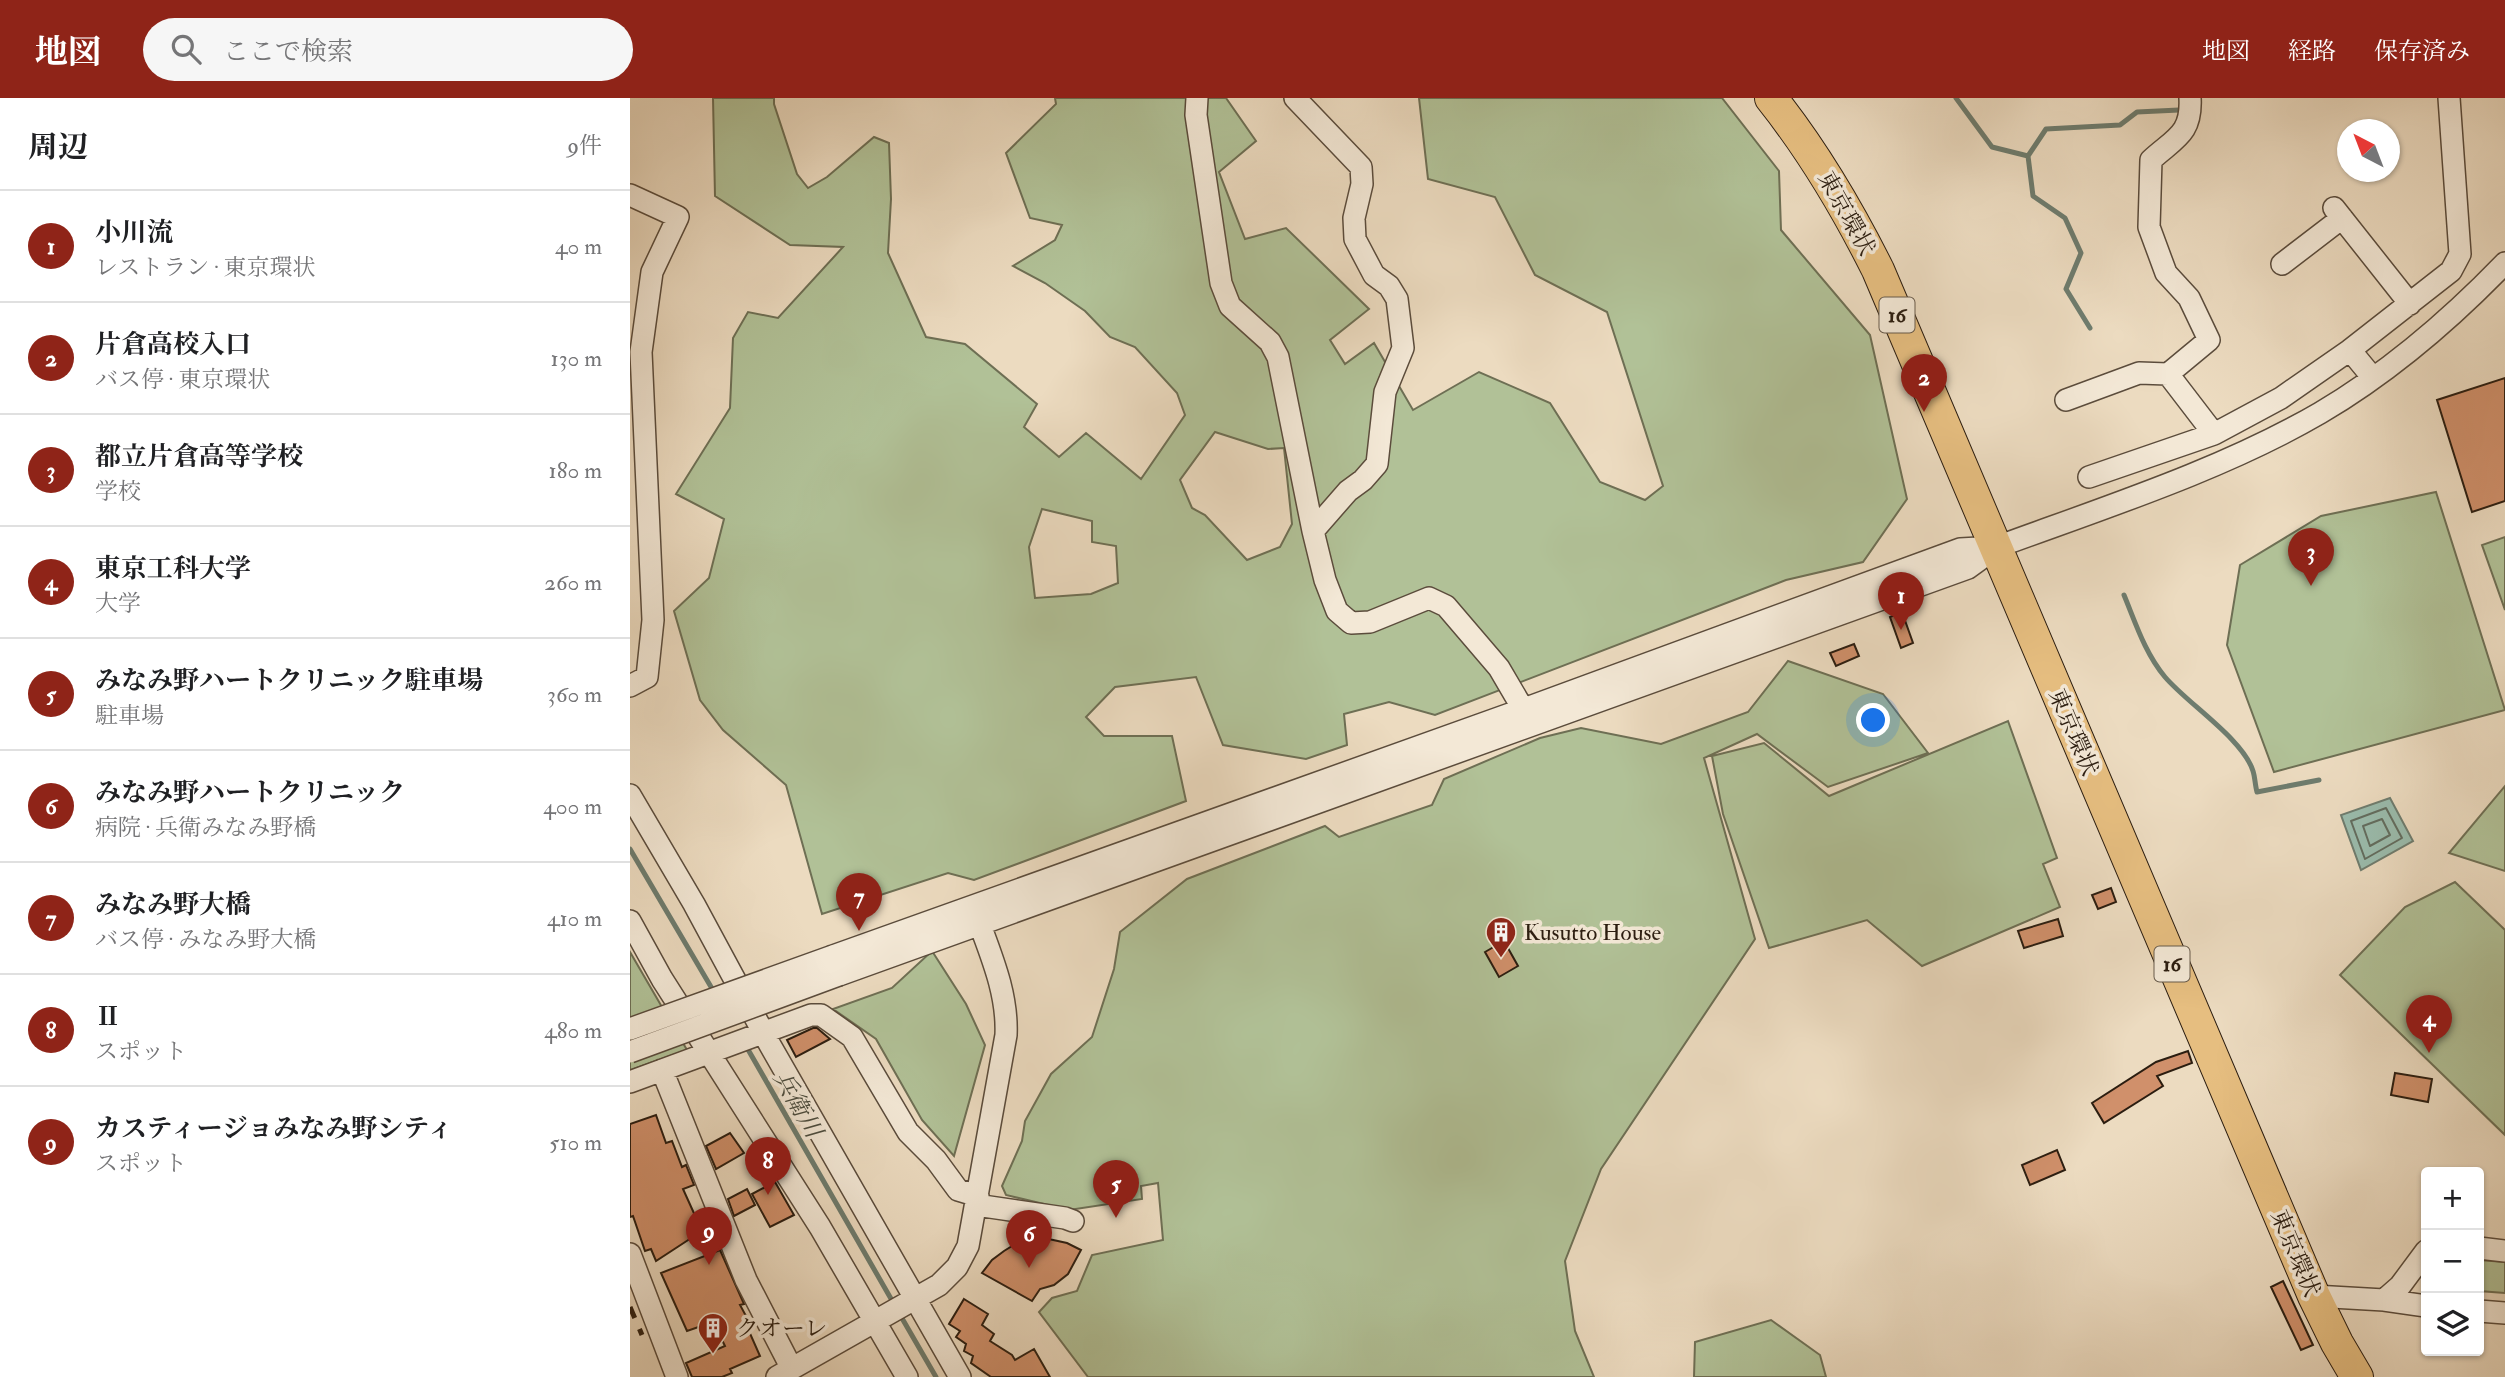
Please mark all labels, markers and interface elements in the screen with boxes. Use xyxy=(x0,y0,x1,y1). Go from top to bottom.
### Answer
search box xyxy=(143,18,633,81)
icon: search xyxy=(167,30,205,68)
text: 地図 xyxy=(35,32,101,73)
text: ここで検索 xyxy=(223,36,353,68)
text: 地図 xyxy=(2202,36,2250,67)
text: 経路 xyxy=(2288,36,2336,67)
text: 保存済み xyxy=(2374,36,2470,67)
north arrow xyxy=(2337,119,2400,182)
text: 周辺 xyxy=(28,129,88,166)
text: 9件 xyxy=(567,131,602,160)
street label: 東京環状 xyxy=(1812,166,1882,261)
text: 小川流 xyxy=(95,217,173,249)
text: 1 xyxy=(47,232,55,261)
text: 40 m xyxy=(555,232,602,261)
text: レストラン · 東京環状 xyxy=(95,253,316,282)
road number: 16 xyxy=(1880,298,1914,332)
text: 片倉高校入口 xyxy=(95,329,251,361)
text: 2 xyxy=(45,344,57,373)
text: 130 m xyxy=(550,344,602,373)
pin: 2 xyxy=(1901,354,1947,412)
text: バス停 · 東京環状 xyxy=(95,365,270,394)
text: 都立片倉高等学校 xyxy=(95,441,303,473)
text: 3 xyxy=(47,456,55,485)
text: 180 m xyxy=(549,456,602,485)
text: 学校 xyxy=(95,477,141,506)
pin: 3 xyxy=(2288,528,2334,586)
text: 東京工科大学 xyxy=(95,553,251,585)
text: 4 xyxy=(45,568,57,597)
text: 260 m xyxy=(544,568,602,597)
pin: 1 xyxy=(1878,572,1924,630)
text: 大学 xyxy=(95,589,141,618)
text: みなみ野ハートクリニック駐車場 xyxy=(95,665,483,697)
text: 5 xyxy=(46,680,56,709)
text: 360 m xyxy=(547,680,602,709)
street label: 東京環状 xyxy=(2042,684,2105,780)
text: 駐車場 xyxy=(95,701,164,730)
your location xyxy=(1856,703,1890,737)
text: みなみ野ハートクリニック xyxy=(95,777,405,809)
text: 6 xyxy=(45,792,57,821)
text: 400 m xyxy=(543,792,602,821)
text: 病院 · 兵衛みなみ野橋 xyxy=(95,813,316,842)
pin: 7 xyxy=(836,873,882,931)
text: みなみ野大橋 xyxy=(95,889,251,921)
text: 7 xyxy=(46,904,56,933)
text: 410 m xyxy=(547,904,602,933)
building icon: Kusutto House xyxy=(1484,915,1518,959)
place label: Kusutto House xyxy=(1524,918,1661,947)
text: バス停 · みなみ野大橋 xyxy=(95,925,316,954)
road number: 16 xyxy=(2154,946,2190,982)
pin: 4 xyxy=(2406,995,2452,1053)
text: Ⅱ xyxy=(95,1001,121,1033)
text: 8 xyxy=(46,1016,56,1045)
text: 480 m xyxy=(544,1016,602,1045)
text: スポット xyxy=(95,1037,187,1066)
water label: 兵衛川 xyxy=(766,1065,830,1146)
text: カスティージョみなみ野シティ xyxy=(95,1113,453,1145)
text: 9 xyxy=(45,1128,57,1157)
text: 510 m xyxy=(549,1128,602,1157)
pin: 8 xyxy=(745,1137,791,1195)
text: スポット xyxy=(95,1149,187,1178)
pin: 5 xyxy=(1093,1160,1139,1218)
map controls xyxy=(2421,1167,2484,1356)
button: + xyxy=(2421,1167,2484,1230)
street label: 東京環状 xyxy=(2264,1205,2327,1301)
pin: 9 xyxy=(686,1207,732,1265)
pin: 6 xyxy=(1006,1210,1052,1268)
button: − xyxy=(2421,1230,2484,1293)
button: layers xyxy=(2421,1293,2484,1356)
building icon: クオーレ xyxy=(696,1311,730,1355)
place label: クオーレ xyxy=(736,1314,828,1343)

